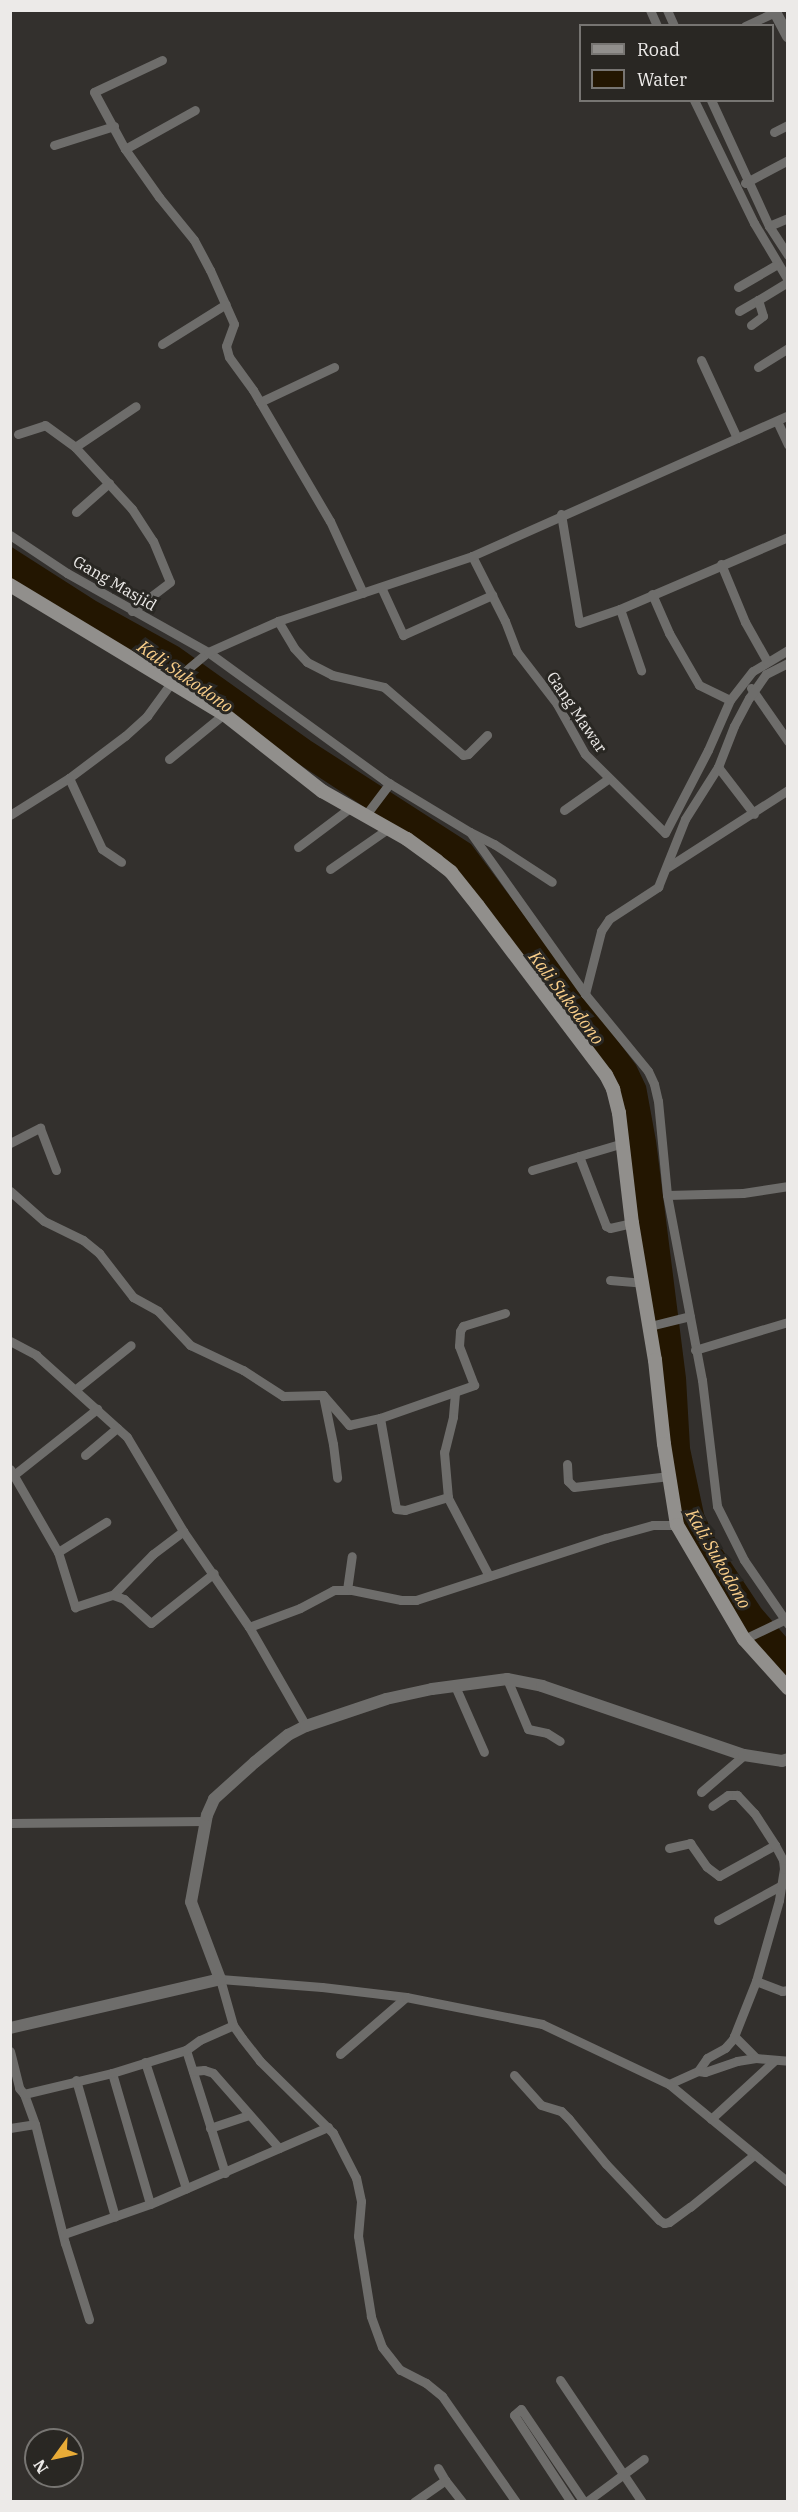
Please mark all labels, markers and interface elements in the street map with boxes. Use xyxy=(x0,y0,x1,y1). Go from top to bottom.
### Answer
legend xyxy=(579,24,774,102)
text: Road xyxy=(637,38,680,61)
text: Water xyxy=(637,68,687,91)
street label: Gang Masjid xyxy=(70,551,160,615)
water label: Kali Sukodono xyxy=(133,636,237,718)
street label: Gang Mawar xyxy=(543,668,611,756)
water label: Kali Sukodono xyxy=(524,947,608,1049)
water label: Kali Sukodono xyxy=(681,1505,755,1613)
north arrow xyxy=(24,2428,84,2488)
text: N xyxy=(29,2456,52,2477)

